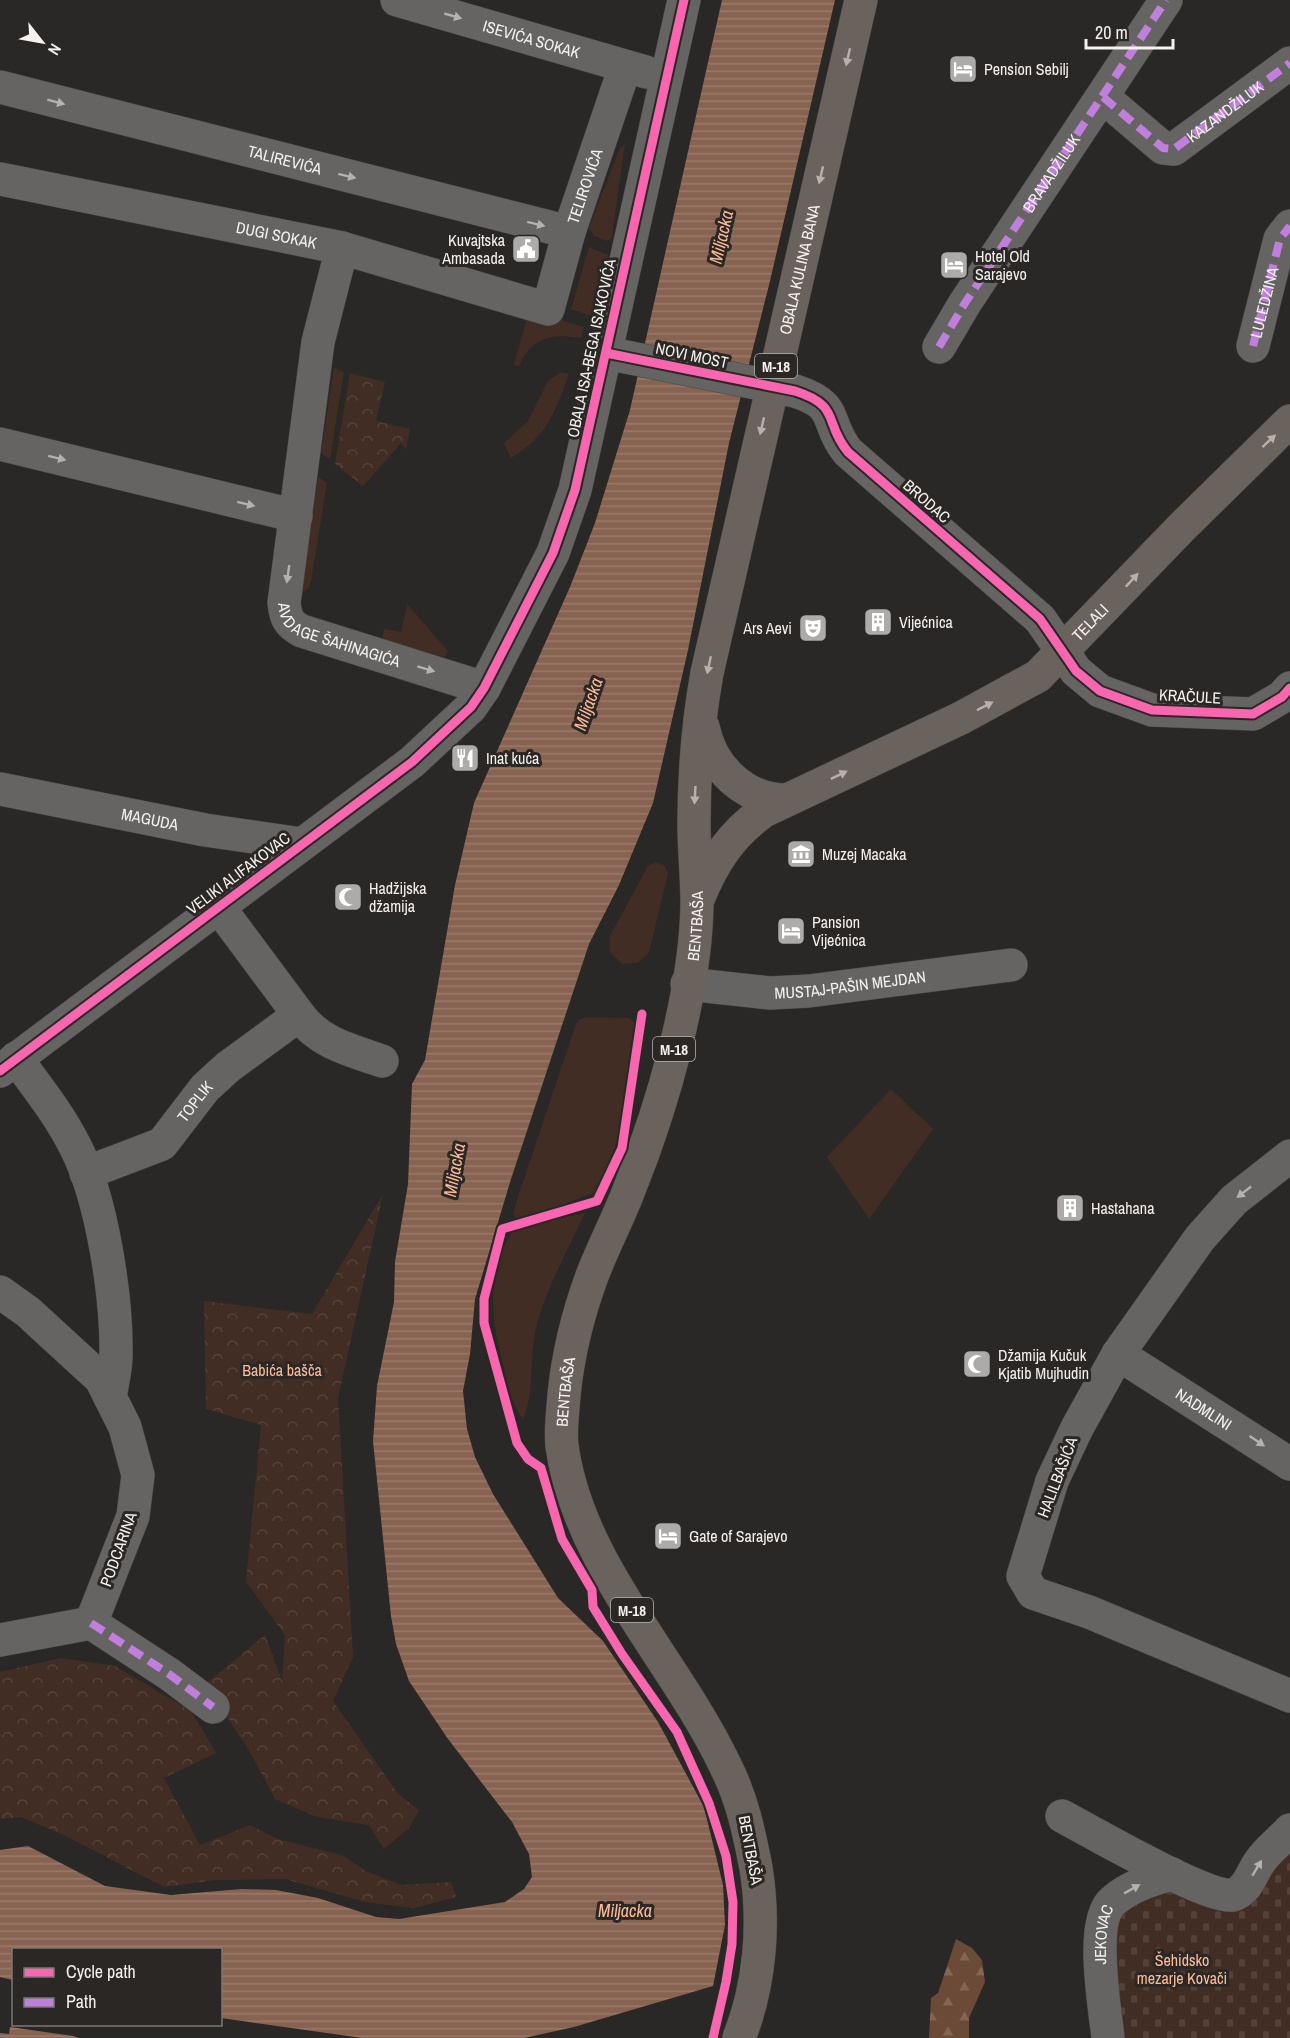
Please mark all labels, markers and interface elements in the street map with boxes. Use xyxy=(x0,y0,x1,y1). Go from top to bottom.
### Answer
north arrow xyxy=(12,12,72,72)
one-way arrow xyxy=(444,12,462,21)
scale bar xyxy=(1086,12,1173,50)
street label: ISEVIĆA SOKAK xyxy=(480,14,583,63)
text: 20 m xyxy=(1095,20,1128,45)
text: N xyxy=(43,40,67,59)
one-way arrow xyxy=(842,48,852,66)
hotel icon: Pension Sebilj xyxy=(947,53,979,85)
place label: Pension Sebilj xyxy=(984,58,1069,80)
street label: KAZANDŽILUK xyxy=(1182,75,1268,147)
one-way arrow xyxy=(48,98,66,107)
street label: BRAVADŽILUK xyxy=(1017,130,1085,216)
street label: TALIREVIĆA xyxy=(245,140,325,180)
street label: TELIROVIĆA xyxy=(562,145,608,227)
one-way arrow xyxy=(815,166,825,184)
one-way arrow xyxy=(338,172,356,182)
street label: OBALA KULINA BANA xyxy=(774,202,825,337)
water label: Miljacka xyxy=(703,208,739,266)
street label: DUGI SOKAK xyxy=(234,216,319,254)
one-way arrow xyxy=(527,219,545,229)
place label: Kuvajtska Ambasada xyxy=(441,229,506,269)
public building icon: Kuvajtska Ambasada xyxy=(510,233,542,265)
place label: Hotel Old Sarajevo xyxy=(975,245,1030,285)
hotel icon: Hotel Old Sarajevo xyxy=(938,249,970,281)
street label: OBALA ISA-BEGA ISAKOVIĆA xyxy=(561,256,621,439)
street label: LULEDŽINA xyxy=(1245,264,1284,340)
street label: NOVI MOST xyxy=(654,337,730,373)
road number: M-18 xyxy=(755,354,797,378)
one-way arrow xyxy=(757,417,767,436)
one-way arrow xyxy=(1261,434,1276,448)
one-way arrow xyxy=(48,453,66,463)
street label: BRODAC xyxy=(899,474,955,528)
one-way arrow xyxy=(237,499,255,509)
one-way arrow xyxy=(284,565,293,584)
one-way arrow xyxy=(1125,573,1138,588)
street label: TELALI xyxy=(1067,599,1113,646)
street label: AVDAGE ŠAHINAGIĆA xyxy=(273,600,404,672)
building icon: Vijećnica xyxy=(862,606,894,638)
place label: Vijećnica xyxy=(899,611,953,633)
theatre icon: Ars Aevi xyxy=(797,612,829,644)
place label: Ars Aevi xyxy=(742,617,792,639)
one-way arrow xyxy=(704,655,713,674)
one-way arrow xyxy=(417,665,435,675)
water label: Miljacka xyxy=(567,674,609,734)
street label: KRAČULE xyxy=(1158,683,1222,709)
one-way arrow xyxy=(976,701,994,711)
restaurant icon: Inat kuća xyxy=(449,742,481,774)
place label: Inat kuća xyxy=(486,747,540,769)
one-way arrow xyxy=(831,770,848,779)
one-way arrow xyxy=(691,786,700,805)
street label: MAGUDA xyxy=(120,803,181,835)
street label: VELIKI ALIFAKOVAC xyxy=(182,827,294,919)
museum icon: Muzej Macaka xyxy=(785,838,817,870)
place label: Muzej Macaka xyxy=(822,843,907,865)
place label: Hadžijska džamija xyxy=(369,877,427,917)
mosque icon: Hadžijska džamija xyxy=(332,881,364,913)
street label: BENTBAŠA xyxy=(682,891,708,962)
place label: Pansion Vijećnica xyxy=(812,911,866,951)
hotel icon: Pansion Vijećnica xyxy=(775,915,807,947)
street label: MUSTAJ-PAŠIN MEJDAN xyxy=(774,965,927,1004)
road number: M-18 xyxy=(653,1037,695,1061)
street label: TOPLIK xyxy=(172,1075,217,1127)
water label: Miljacka xyxy=(437,1141,471,1199)
one-way arrow xyxy=(1236,1186,1252,1199)
building icon: Hastahana xyxy=(1054,1192,1086,1224)
place label: Hastahana xyxy=(1091,1197,1155,1219)
place label: Džamija Kučuk Kjatib Mujhudin xyxy=(998,1344,1089,1384)
mosque icon: Džamija Kučuk Kjatib Mujhudin xyxy=(961,1348,993,1380)
street label: BENTBAŠA xyxy=(550,1355,580,1427)
park label: Babića bašča xyxy=(242,1359,322,1381)
street label: NADMLINI xyxy=(1172,1383,1236,1435)
street label: HALILBAŠIĆA xyxy=(1032,1433,1083,1520)
one-way arrow xyxy=(1248,1435,1264,1447)
street label: PODCARINA xyxy=(94,1508,142,1589)
hotel icon: Gate of Sarajevo xyxy=(652,1520,684,1552)
place label: Gate of Sarajevo xyxy=(689,1525,787,1547)
road number: M-18 xyxy=(611,1598,653,1622)
street label: BENTBAŠA xyxy=(734,1814,769,1887)
one-way arrow xyxy=(1251,1860,1262,1876)
one-way arrow xyxy=(1124,1884,1141,1894)
water label: Miljacka xyxy=(598,1898,652,1923)
street label: JEKOVAC xyxy=(1089,1901,1119,1965)
legend xyxy=(12,1948,222,2026)
park label: Šehidsko mezarje Kovači xyxy=(1137,1949,1227,1989)
text: Cycle path xyxy=(66,1959,136,1984)
text: Path xyxy=(66,1989,96,2014)

